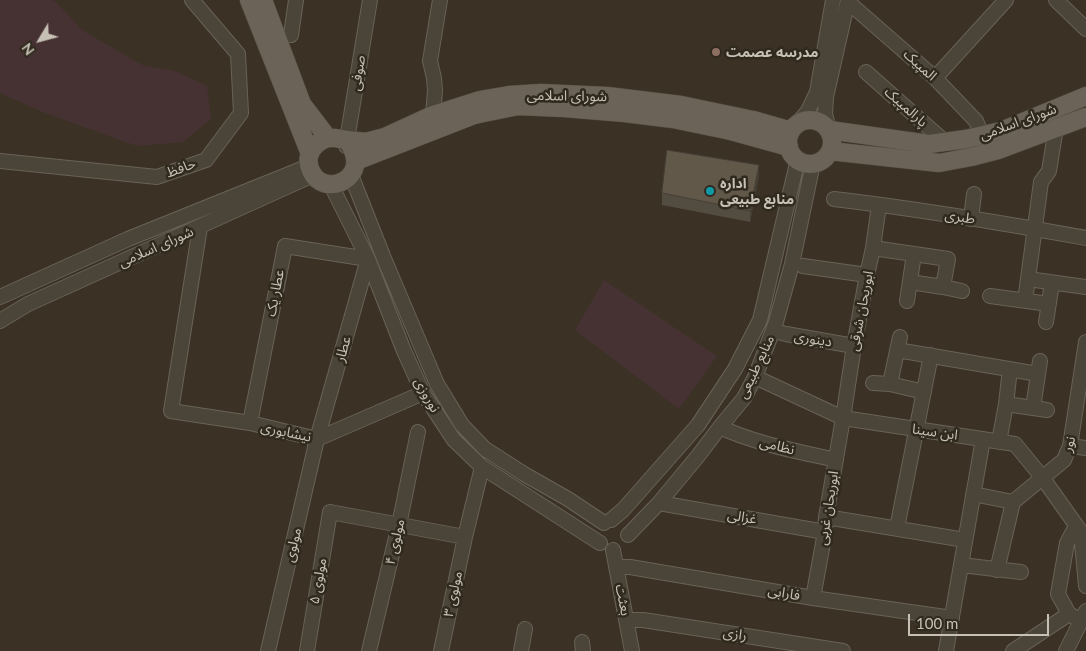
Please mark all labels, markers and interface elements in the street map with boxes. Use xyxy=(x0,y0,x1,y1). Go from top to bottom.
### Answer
north arrow xyxy=(15,15,65,65)
text: N xyxy=(18,40,38,59)
place label: مدرسه عصمت xyxy=(726,44,819,60)
marker: مدرسه عصمت xyxy=(710,46,722,58)
street label: المپیک xyxy=(900,46,940,84)
street label: صوفی xyxy=(347,54,369,92)
street label: پارالمپیک xyxy=(881,83,931,131)
street label: شورای اسلامی xyxy=(527,87,607,105)
street label: شورای اسلامی xyxy=(977,100,1059,144)
street label: حافظ xyxy=(164,155,198,181)
place label: اداره منابع طبیعی xyxy=(720,175,794,208)
marker: اداره منابع طبیعی xyxy=(704,185,716,197)
street label: طبری xyxy=(944,206,976,228)
street label: شورای اسلامی xyxy=(116,223,196,271)
street label: عطار یک xyxy=(262,268,288,318)
street label: ابوریحان شرقی xyxy=(845,269,877,353)
street label: دینوری xyxy=(793,327,833,351)
street label: منابع طبیعی xyxy=(734,333,778,401)
street label: عطار xyxy=(331,334,355,364)
street label: نوروزی xyxy=(410,375,444,415)
street label: نیشابوری xyxy=(259,418,313,446)
street label: ابن سینا xyxy=(911,420,959,444)
street label: نظامی xyxy=(758,434,796,458)
street label: نور xyxy=(1059,434,1079,454)
street label: ابوریحان غربی xyxy=(814,470,842,546)
street label: غزالی xyxy=(726,506,758,528)
street label: مولوی ۴ xyxy=(382,517,408,567)
street label: مولوی xyxy=(281,526,305,564)
street label: مولوی ۵ xyxy=(306,557,330,605)
street label: مولوی ۳ xyxy=(440,570,466,618)
street label: فارابی xyxy=(767,582,801,604)
street label: بعثت xyxy=(612,583,634,617)
scale bar xyxy=(911,604,1052,636)
text: 100 m xyxy=(916,614,958,632)
street label: رازی xyxy=(722,624,748,644)

